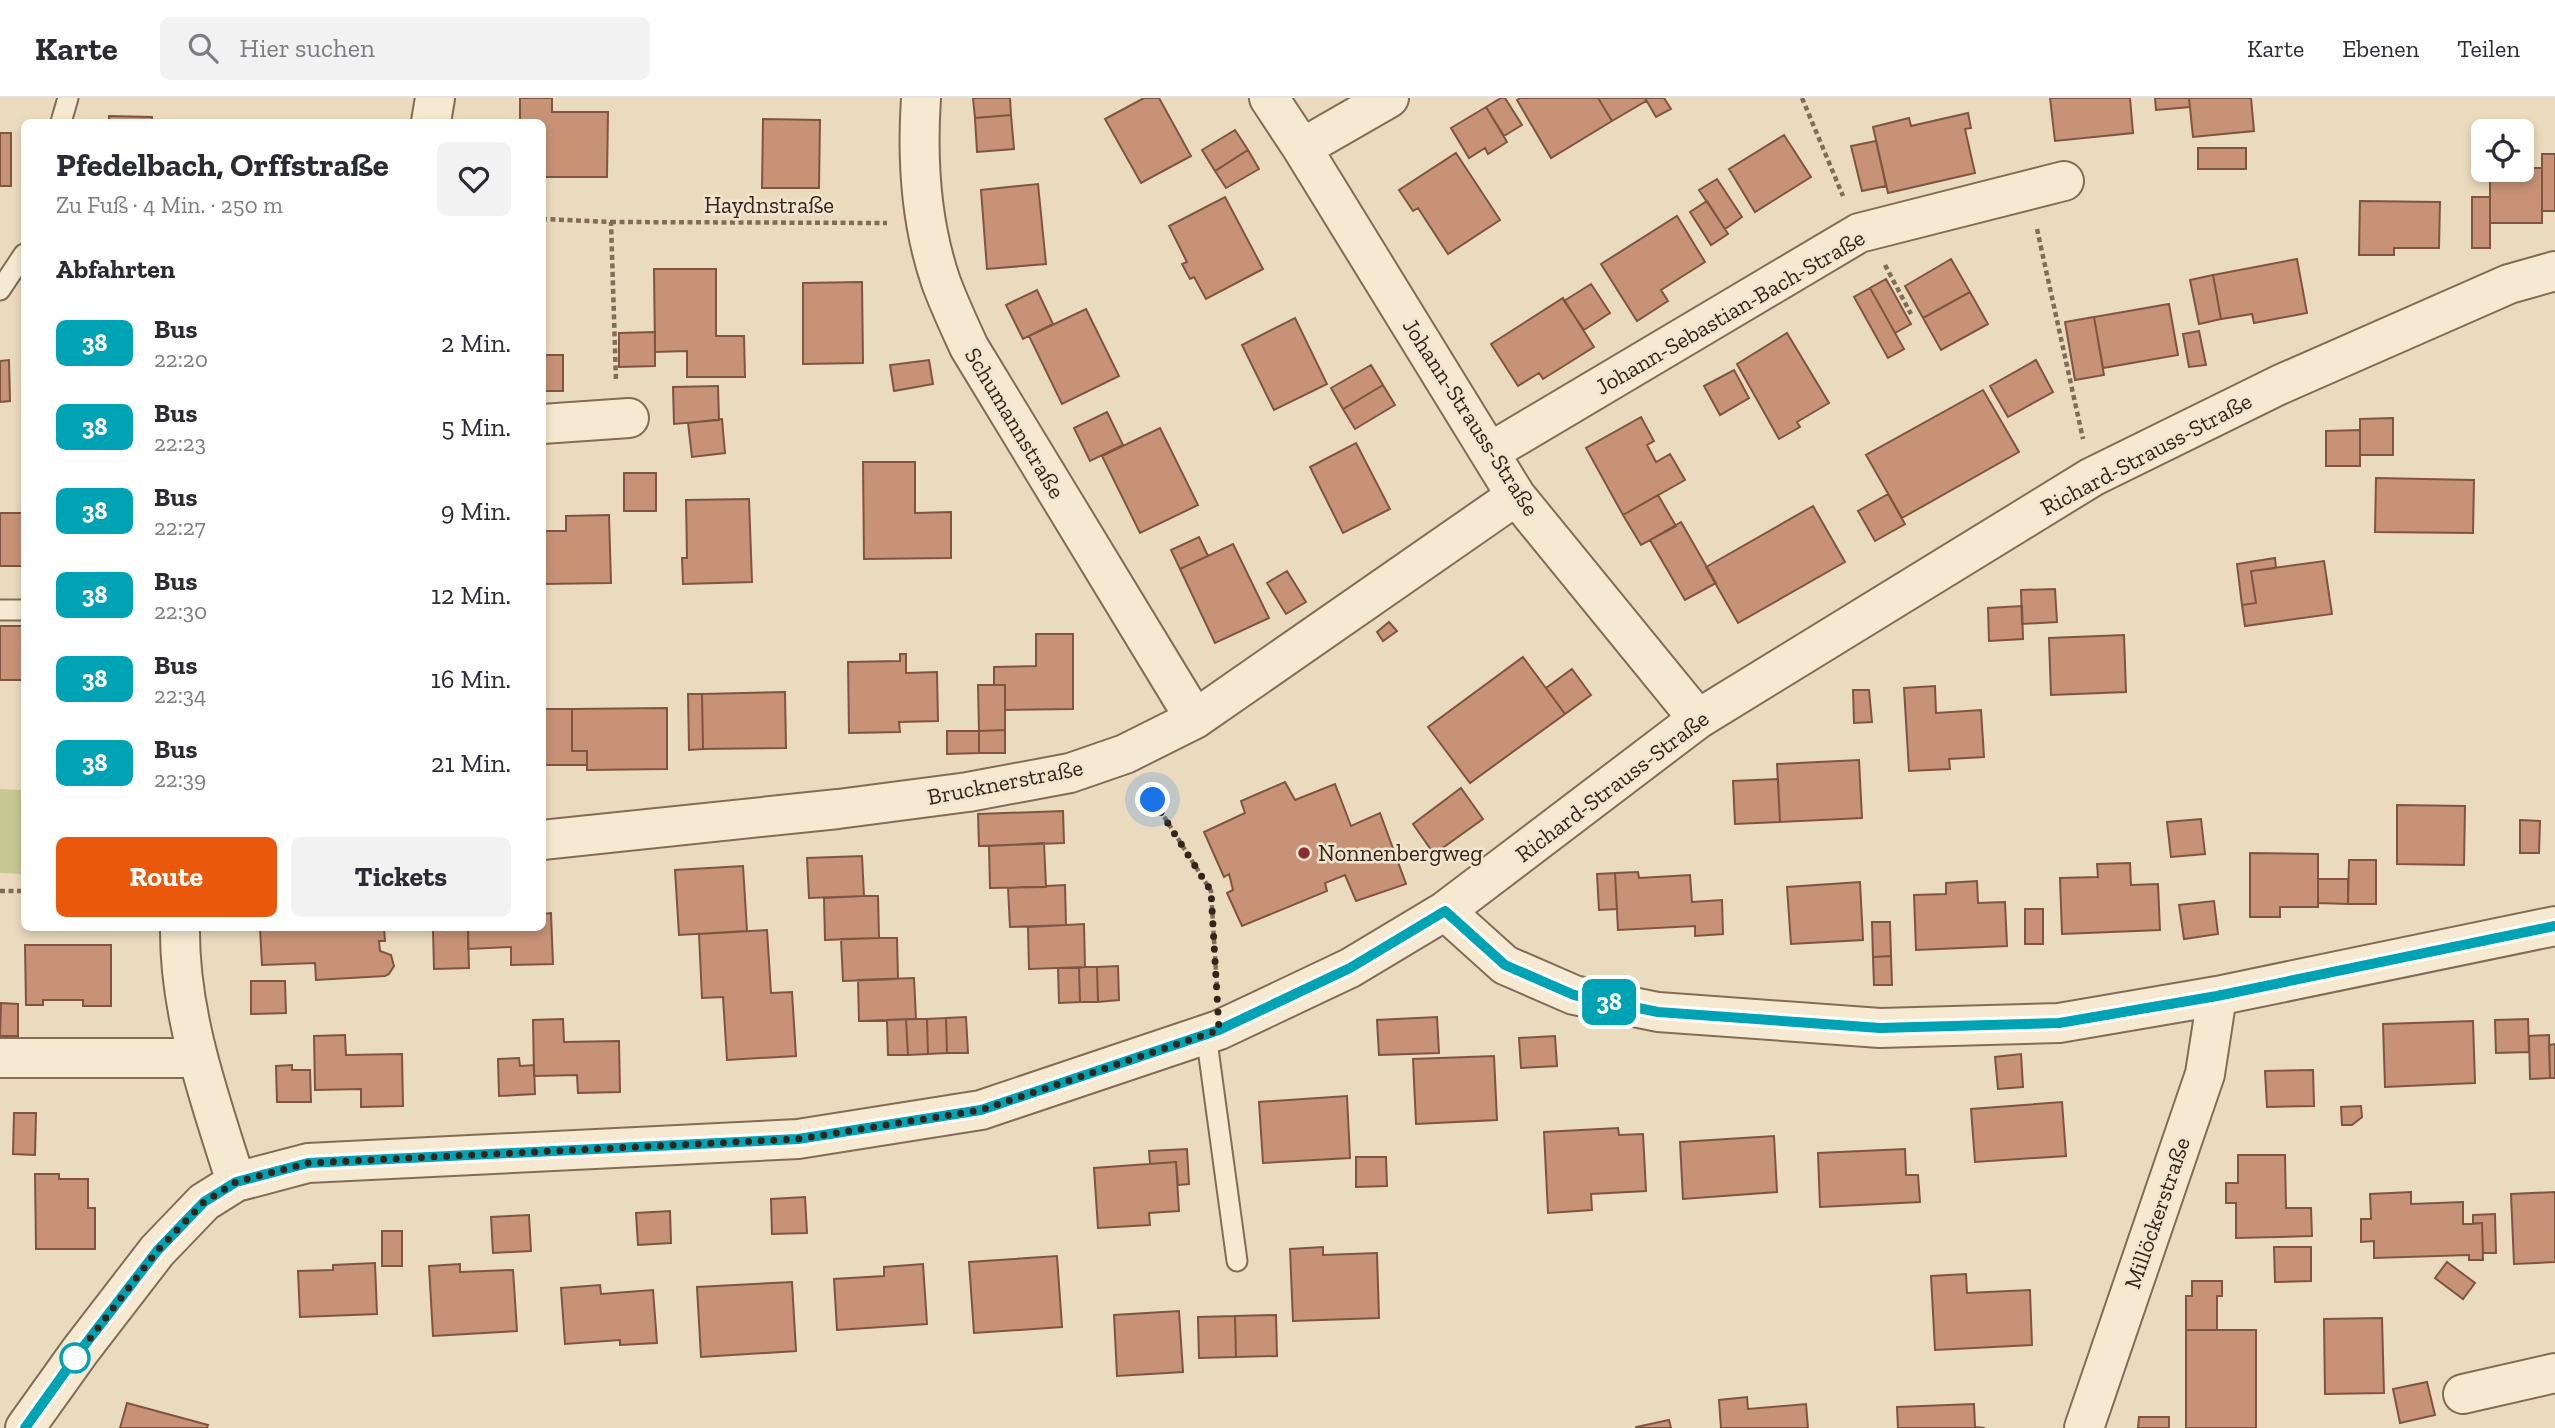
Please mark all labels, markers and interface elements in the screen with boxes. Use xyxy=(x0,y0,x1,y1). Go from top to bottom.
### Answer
search box xyxy=(160,17,650,80)
text: Karte xyxy=(35,29,118,68)
icon: search xyxy=(184,29,222,67)
text: Hier suchen xyxy=(240,32,375,64)
text: Karte xyxy=(2247,34,2304,63)
text: Ebenen xyxy=(2342,34,2419,63)
text: Teilen xyxy=(2457,34,2520,63)
map controls xyxy=(2471,119,2534,182)
button: locate xyxy=(2471,119,2534,182)
button: heart xyxy=(437,142,511,216)
text: Pfedelbach, Orffstraße xyxy=(56,145,389,184)
text: Zu Fuß · 4 Min. · 250 m xyxy=(56,191,283,219)
street label: Haydnstraße xyxy=(704,191,834,219)
street label: Johann-Sebastian-Bach-Straße xyxy=(1590,223,1870,401)
text: Abfahrten xyxy=(56,253,175,285)
text: Bus xyxy=(154,313,197,345)
street label: Johann-Strauss-Straße xyxy=(1397,313,1545,521)
text: 2 Min. xyxy=(441,327,511,359)
text: 38 xyxy=(82,328,107,357)
street label: Schumannstraße xyxy=(959,342,1071,504)
text: 22:20 xyxy=(154,345,208,373)
street label: Richard-Strauss-Straße xyxy=(2036,386,2256,522)
text: Bus xyxy=(154,397,197,429)
text: 5 Min. xyxy=(441,411,511,443)
text: 38 xyxy=(82,412,107,441)
text: 22:23 xyxy=(154,429,206,457)
text: Bus xyxy=(154,481,197,513)
text: 9 Min. xyxy=(441,495,511,527)
text: 38 xyxy=(82,496,107,525)
text: 22:27 xyxy=(154,513,206,541)
text: Bus xyxy=(154,565,197,597)
text: 12 Min. xyxy=(431,579,511,611)
text: 38 xyxy=(82,580,107,609)
text: 22:30 xyxy=(154,597,207,625)
text: Bus xyxy=(154,649,197,681)
text: 16 Min. xyxy=(431,663,511,695)
text: 38 xyxy=(82,664,107,693)
text: 22:34 xyxy=(154,681,207,709)
street label: Richard-Strauss-Straße xyxy=(1510,704,1714,868)
text: Bus xyxy=(154,733,197,765)
text: 21 Min. xyxy=(431,747,511,779)
text: 38 xyxy=(82,748,107,777)
street label: Brucknerstraße xyxy=(925,753,1085,811)
text: 22:39 xyxy=(154,765,206,793)
your location xyxy=(1135,782,1170,817)
button: Route xyxy=(56,837,277,917)
button: Tickets xyxy=(291,837,511,917)
place label: Nonnenbergweg xyxy=(1318,839,1483,867)
marker: Nonnenbergweg xyxy=(1296,845,1312,861)
line badge: 38 xyxy=(1578,979,1640,1025)
text: 38 xyxy=(1596,987,1622,1016)
street label: Millöckerstraße xyxy=(2118,1133,2196,1293)
unlabelled marker xyxy=(60,1343,90,1373)

